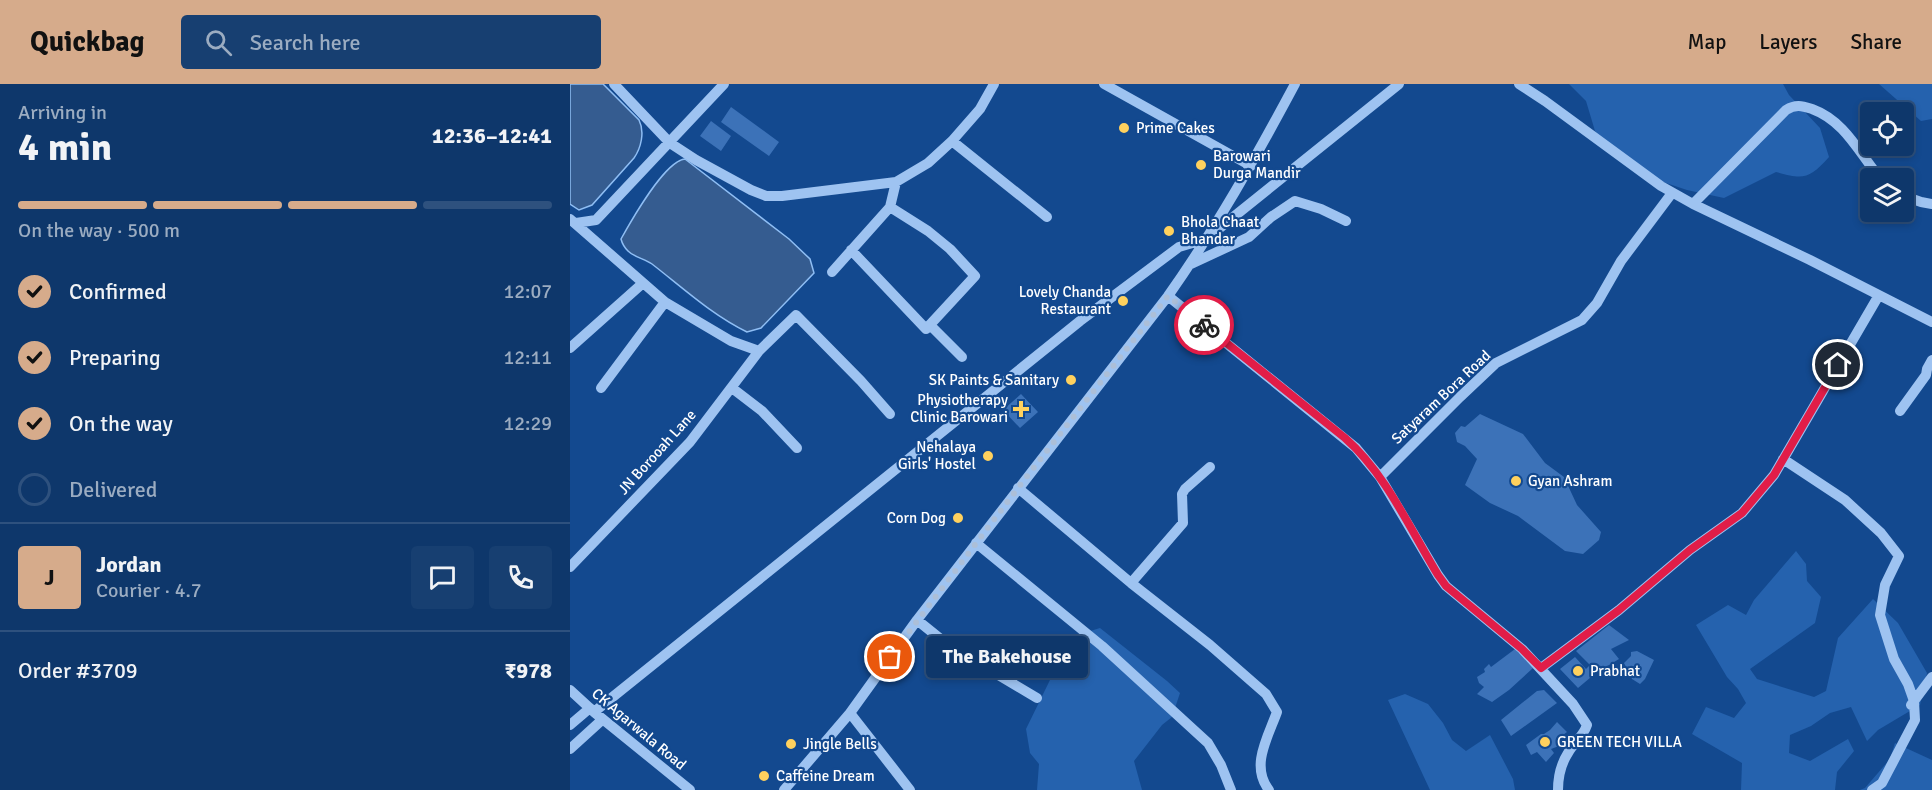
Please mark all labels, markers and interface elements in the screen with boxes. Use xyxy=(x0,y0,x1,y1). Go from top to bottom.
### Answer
search box xyxy=(181,15,601,69)
text: Quickbag xyxy=(30,25,145,59)
icon: search xyxy=(202,26,235,59)
text: Search here xyxy=(250,29,361,56)
text: Map xyxy=(1688,29,1726,55)
text: Layers xyxy=(1759,29,1817,55)
text: Share xyxy=(1850,29,1902,55)
text: Arriving in xyxy=(18,100,107,125)
map controls xyxy=(1860,102,1914,222)
button: locate xyxy=(1860,102,1914,156)
place label: Prime Cakes xyxy=(1136,119,1215,137)
marker: Prime Cakes xyxy=(1117,121,1131,135)
text: 12:36–12:41 xyxy=(432,122,552,149)
text: 4 min xyxy=(18,123,112,171)
place label: Barowari Durga Mandir xyxy=(1213,147,1301,182)
marker: Barowari Durga Mandir xyxy=(1194,158,1208,172)
button: layers xyxy=(1860,168,1914,222)
place label: Bhola Chaat Bhandar xyxy=(1181,213,1259,248)
text: On the way · 500 m xyxy=(18,218,180,243)
marker: Bhola Chaat Bhandar xyxy=(1162,224,1176,238)
icon: check xyxy=(18,275,51,308)
text: Confirmed xyxy=(69,278,167,305)
text: 12:07 xyxy=(503,279,552,304)
place label: Lovely Chanda Restaurant xyxy=(1019,283,1111,318)
marker: Lovely Chanda Restaurant xyxy=(1116,294,1130,308)
courier xyxy=(1174,295,1234,355)
icon: bike xyxy=(1188,309,1221,342)
pin xyxy=(1812,339,1863,390)
icon: check xyxy=(18,341,51,374)
text: Preparing xyxy=(69,344,161,371)
text: 12:11 xyxy=(503,345,552,370)
street label: Satyaram Bora Road xyxy=(1388,346,1494,448)
icon: home xyxy=(1821,348,1854,381)
place label: SK Paints & Sanitary xyxy=(929,371,1059,389)
marker: SK Paints & Sanitary xyxy=(1064,373,1078,387)
place label: Physiotherapy Clinic Barowari xyxy=(910,391,1008,426)
marker: Physiotherapy Clinic Barowari xyxy=(1012,400,1030,418)
street label: JN Borooah Lane xyxy=(614,406,700,498)
icon: check xyxy=(18,407,51,440)
text: On the way xyxy=(69,410,173,437)
text: 12:29 xyxy=(503,411,552,436)
place label: Nehalaya Girls' Hostel xyxy=(898,438,976,473)
marker: Nehalaya Girls' Hostel xyxy=(981,449,995,463)
place label: Gyan Ashram xyxy=(1528,472,1612,490)
marker: Gyan Ashram xyxy=(1509,474,1523,488)
text: Delivered xyxy=(69,476,157,503)
place label: Corn Dog xyxy=(887,509,946,527)
marker: Corn Dog xyxy=(951,511,965,525)
button: chat xyxy=(411,546,474,609)
button: phone xyxy=(489,546,552,609)
text: Jordan xyxy=(96,551,162,578)
text: J xyxy=(44,564,55,591)
text: Courier · 4.7 xyxy=(96,578,202,603)
pin xyxy=(864,631,915,682)
callout: The Bakehouse xyxy=(926,636,1088,678)
icon: bag xyxy=(873,640,906,673)
text: The Bakehouse xyxy=(942,644,1072,669)
text: Order #3709 xyxy=(18,657,138,684)
text: ₹978 xyxy=(504,657,552,684)
place label: Prabhat xyxy=(1590,662,1640,680)
marker: Prabhat xyxy=(1571,664,1585,678)
street label: CK Agarwala Road xyxy=(588,684,690,774)
place label: GREEN TECH VILLA xyxy=(1557,733,1682,751)
place label: Jingle Bells xyxy=(803,735,877,753)
marker: GREEN TECH VILLA xyxy=(1538,735,1552,749)
marker: Jingle Bells xyxy=(784,737,798,751)
place label: Caffeine Dream xyxy=(776,767,875,785)
marker: Caffeine Dream xyxy=(757,769,771,783)

